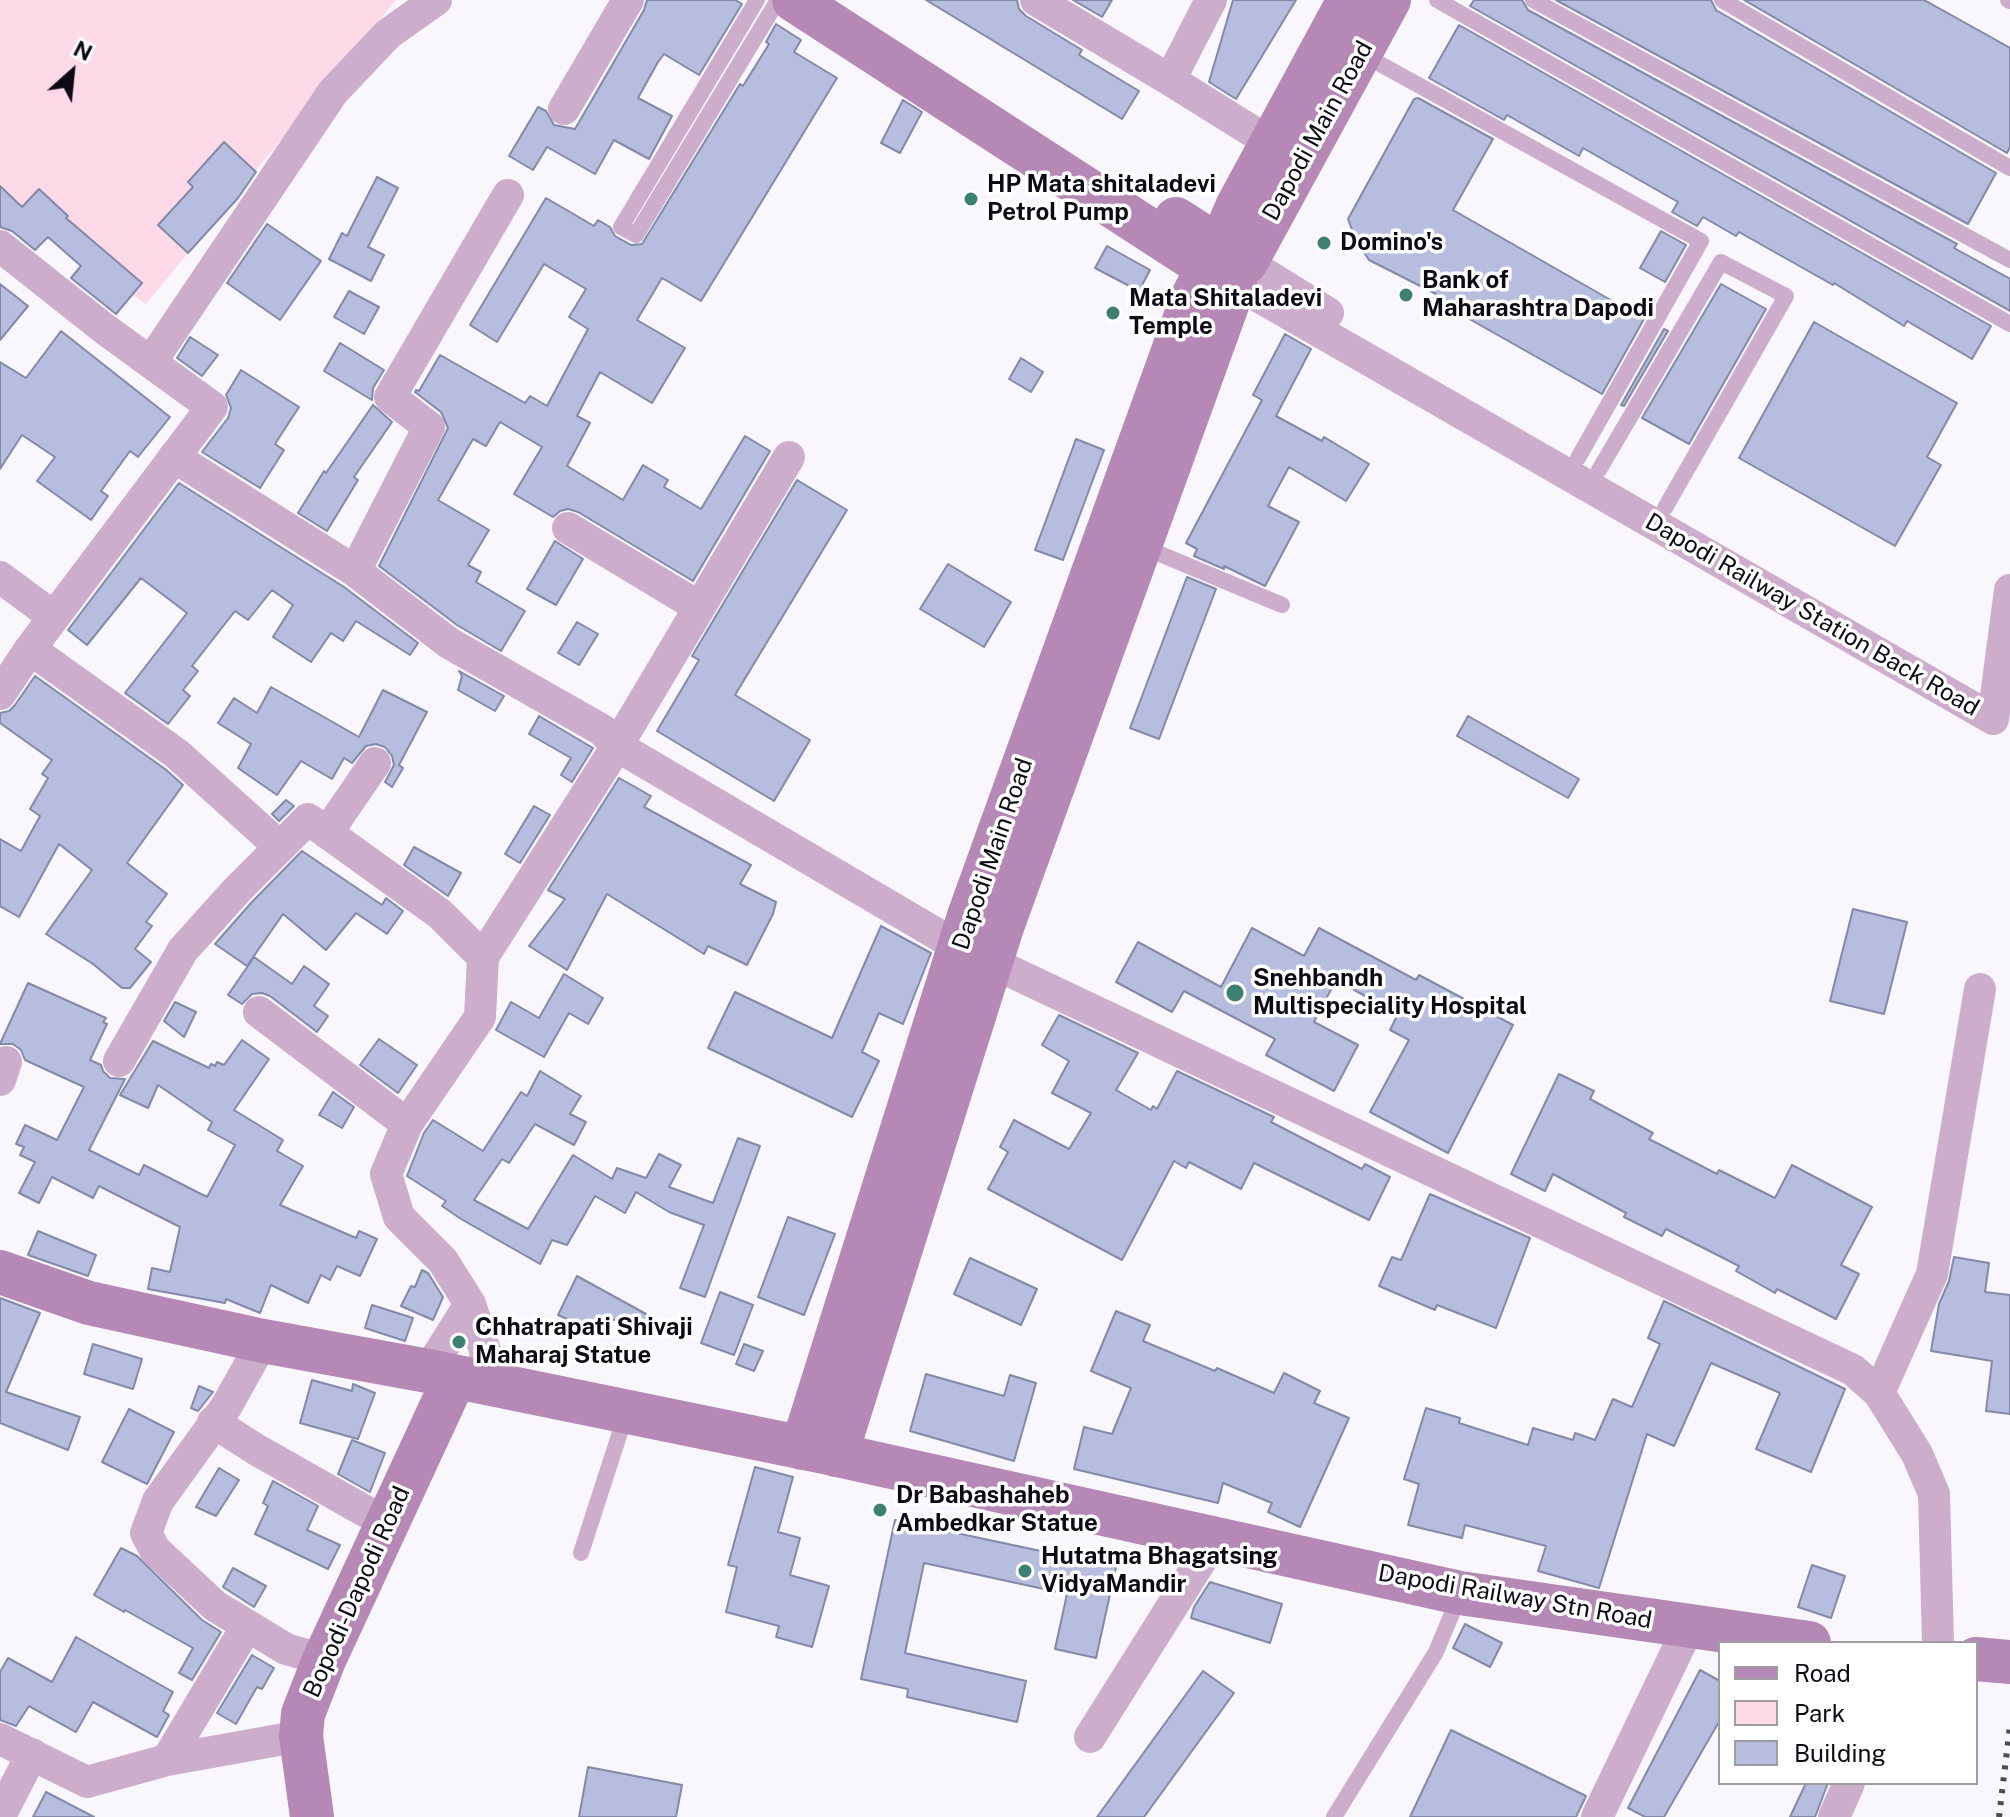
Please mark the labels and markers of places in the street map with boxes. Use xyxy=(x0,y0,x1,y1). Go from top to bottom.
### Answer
place label: HP Mata shitaladevi Petrol Pump xyxy=(987,171,1216,227)
marker: HP Mata shitaladevi Petrol Pump xyxy=(962,190,980,208)
place label: Domino's xyxy=(1340,229,1443,257)
marker: Domino's xyxy=(1315,234,1333,252)
place label: Bank of Maharashtra Dapodi xyxy=(1422,267,1654,323)
place label: Mata Shitaladevi Temple xyxy=(1129,285,1322,341)
marker: Bank of Maharashtra Dapodi xyxy=(1397,286,1415,304)
marker: Mata Shitaladevi Temple xyxy=(1104,304,1122,322)
place label: Snehbandh Multispeciality Hospital xyxy=(1253,965,1527,1021)
marker: Snehbandh Multispeciality Hospital xyxy=(1224,982,1246,1004)
place label: Chhatrapati Shivaji Maharaj Statue xyxy=(475,1314,693,1370)
marker: Chhatrapati Shivaji Maharaj Statue xyxy=(450,1333,468,1351)
place label: Dr Babashaheb Ambedkar Statue xyxy=(896,1482,1098,1538)
marker: Dr Babashaheb Ambedkar Statue xyxy=(871,1501,889,1519)
place label: Hutatma Bhagatsing VidyaMandir xyxy=(1041,1543,1278,1599)
marker: Hutatma Bhagatsing VidyaMandir xyxy=(1016,1562,1034,1580)

